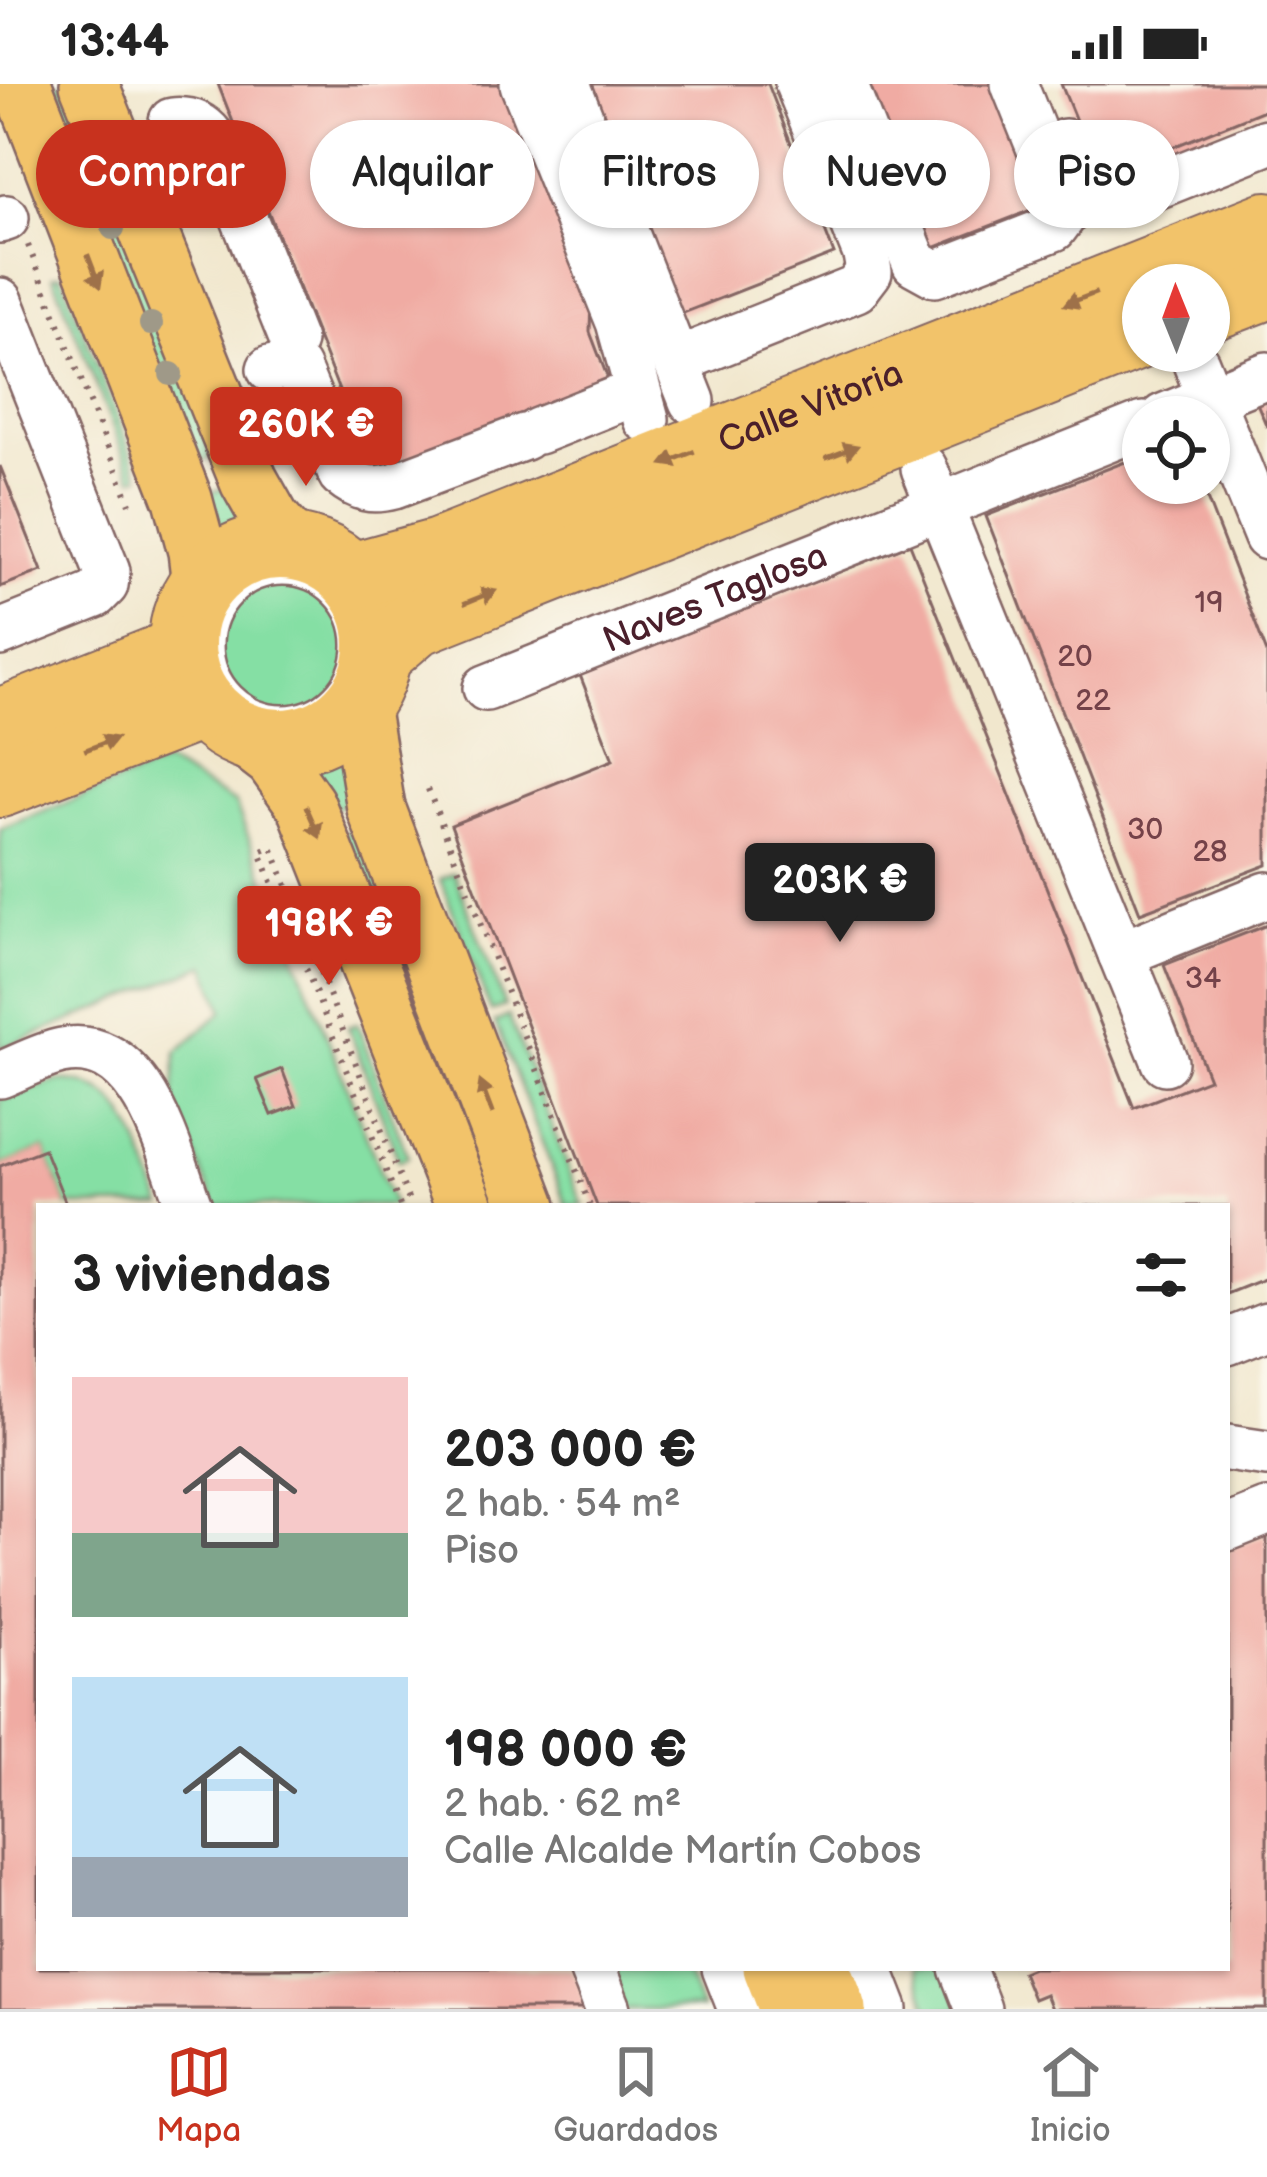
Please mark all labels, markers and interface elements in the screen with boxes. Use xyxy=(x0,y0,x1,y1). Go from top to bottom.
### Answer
text: 13:44 xyxy=(60,15,169,70)
chip: Comprar xyxy=(36,120,286,228)
chip: Alquilar xyxy=(310,120,535,228)
chip: Filtros xyxy=(559,120,759,228)
chip: Nuevo xyxy=(783,120,990,228)
chip: Piso xyxy=(1014,120,1179,228)
one-way arrow xyxy=(86,254,105,290)
north arrow xyxy=(1122,264,1230,372)
map controls xyxy=(1122,264,1230,504)
one-way arrow xyxy=(1062,291,1098,310)
street label: Calle Vitoria xyxy=(712,352,909,464)
pin: 260K € xyxy=(208,387,404,489)
button: locate xyxy=(1122,396,1230,504)
text: 260K € xyxy=(237,402,375,449)
one-way arrow xyxy=(824,442,860,461)
one-way arrow xyxy=(660,449,696,468)
street label: Naves Taglosa xyxy=(597,535,834,663)
house number: 19 xyxy=(1195,585,1223,621)
one-way arrow xyxy=(462,587,498,606)
house number: 20 xyxy=(1057,639,1093,675)
house number: 22 xyxy=(1075,683,1111,719)
one-way arrow xyxy=(84,734,120,753)
one-way arrow xyxy=(303,805,323,840)
house number: 30 xyxy=(1127,812,1163,848)
house number: 28 xyxy=(1192,834,1228,870)
pin: 203K € xyxy=(742,843,938,945)
text: 203K € xyxy=(772,858,908,905)
pin: 198K € xyxy=(231,886,427,988)
text: 198K € xyxy=(264,901,394,948)
house number: 34 xyxy=(1185,961,1221,997)
one-way arrow xyxy=(475,1079,494,1115)
icon: filters xyxy=(1128,1242,1194,1308)
text: 3 viviendas xyxy=(72,1245,331,1306)
text: 203 000 € xyxy=(444,1420,697,1481)
icon: home xyxy=(168,1425,312,1569)
text: 2 hab. · 54 m² xyxy=(444,1481,681,1528)
text: Piso xyxy=(444,1528,519,1575)
text: 198 000 € xyxy=(444,1720,687,1781)
icon: home xyxy=(168,1725,312,1869)
text: 2 hab. · 62 m² xyxy=(444,1781,681,1828)
text: Calle Alcalde Martín Cobos xyxy=(444,1828,921,1875)
tab: Mapa xyxy=(156,2039,241,2151)
tab: Guardados xyxy=(553,2039,718,2151)
tab: Inicio xyxy=(1030,2039,1111,2151)

